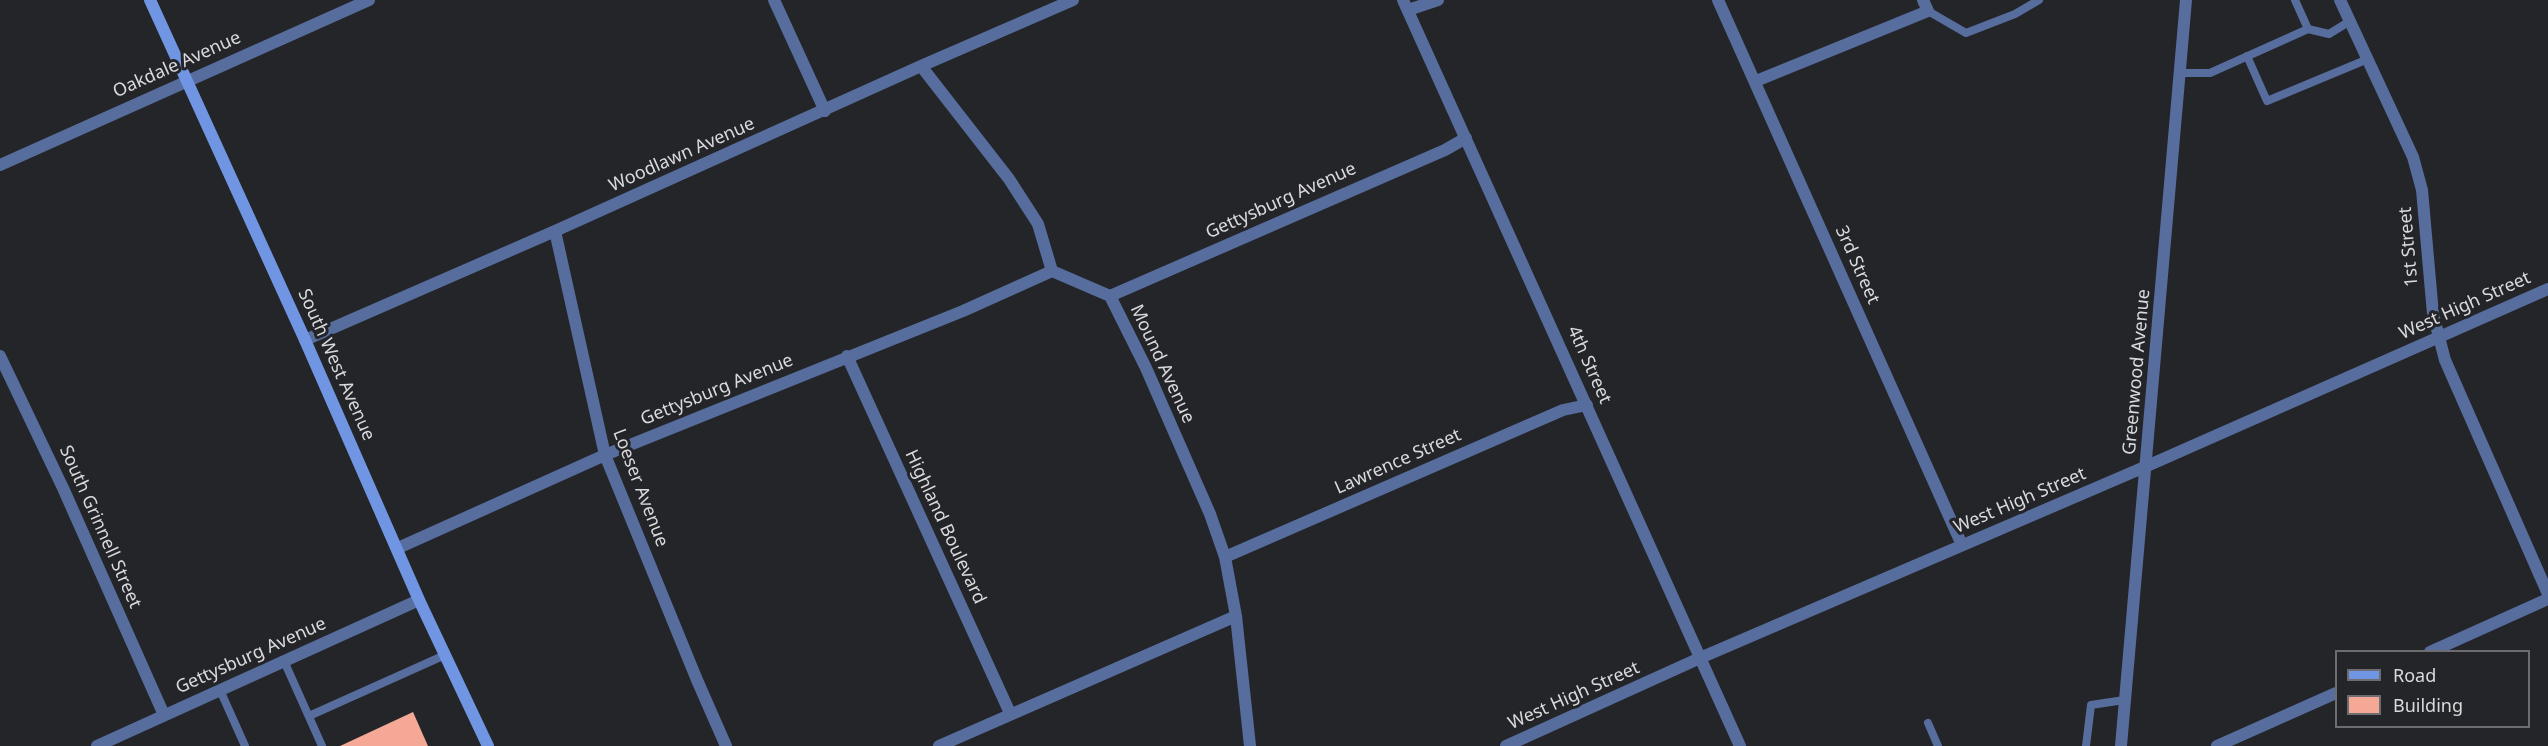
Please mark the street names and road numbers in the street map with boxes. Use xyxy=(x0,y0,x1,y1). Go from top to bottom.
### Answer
street label: Oakdale Avenue xyxy=(110,27,244,103)
street label: Woodlawn Avenue xyxy=(606,113,758,197)
street label: Gettysburg Avenue xyxy=(1202,158,1360,244)
street label: 1st Street xyxy=(2395,206,2423,288)
street label: 3rd Street xyxy=(1830,223,1884,307)
street label: West High Street xyxy=(2396,267,2534,345)
street label: South West Avenue xyxy=(293,286,379,444)
street label: Greenwood Avenue xyxy=(2119,288,2155,456)
street label: Mound Avenue xyxy=(1125,301,1199,427)
street label: 4th Street xyxy=(1562,323,1616,407)
street label: Gettysburg Avenue xyxy=(638,350,796,430)
street label: Lawrence Street xyxy=(1332,425,1464,499)
street label: Loeser Avenue xyxy=(608,426,672,550)
street label: South Grinnell Street xyxy=(54,442,146,612)
street label: Highland Boulevard xyxy=(900,447,990,607)
street label: West High Street xyxy=(1951,463,2089,539)
street label: Gettysburg Avenue xyxy=(172,613,330,699)
street label: West High Street xyxy=(1505,657,1643,735)

